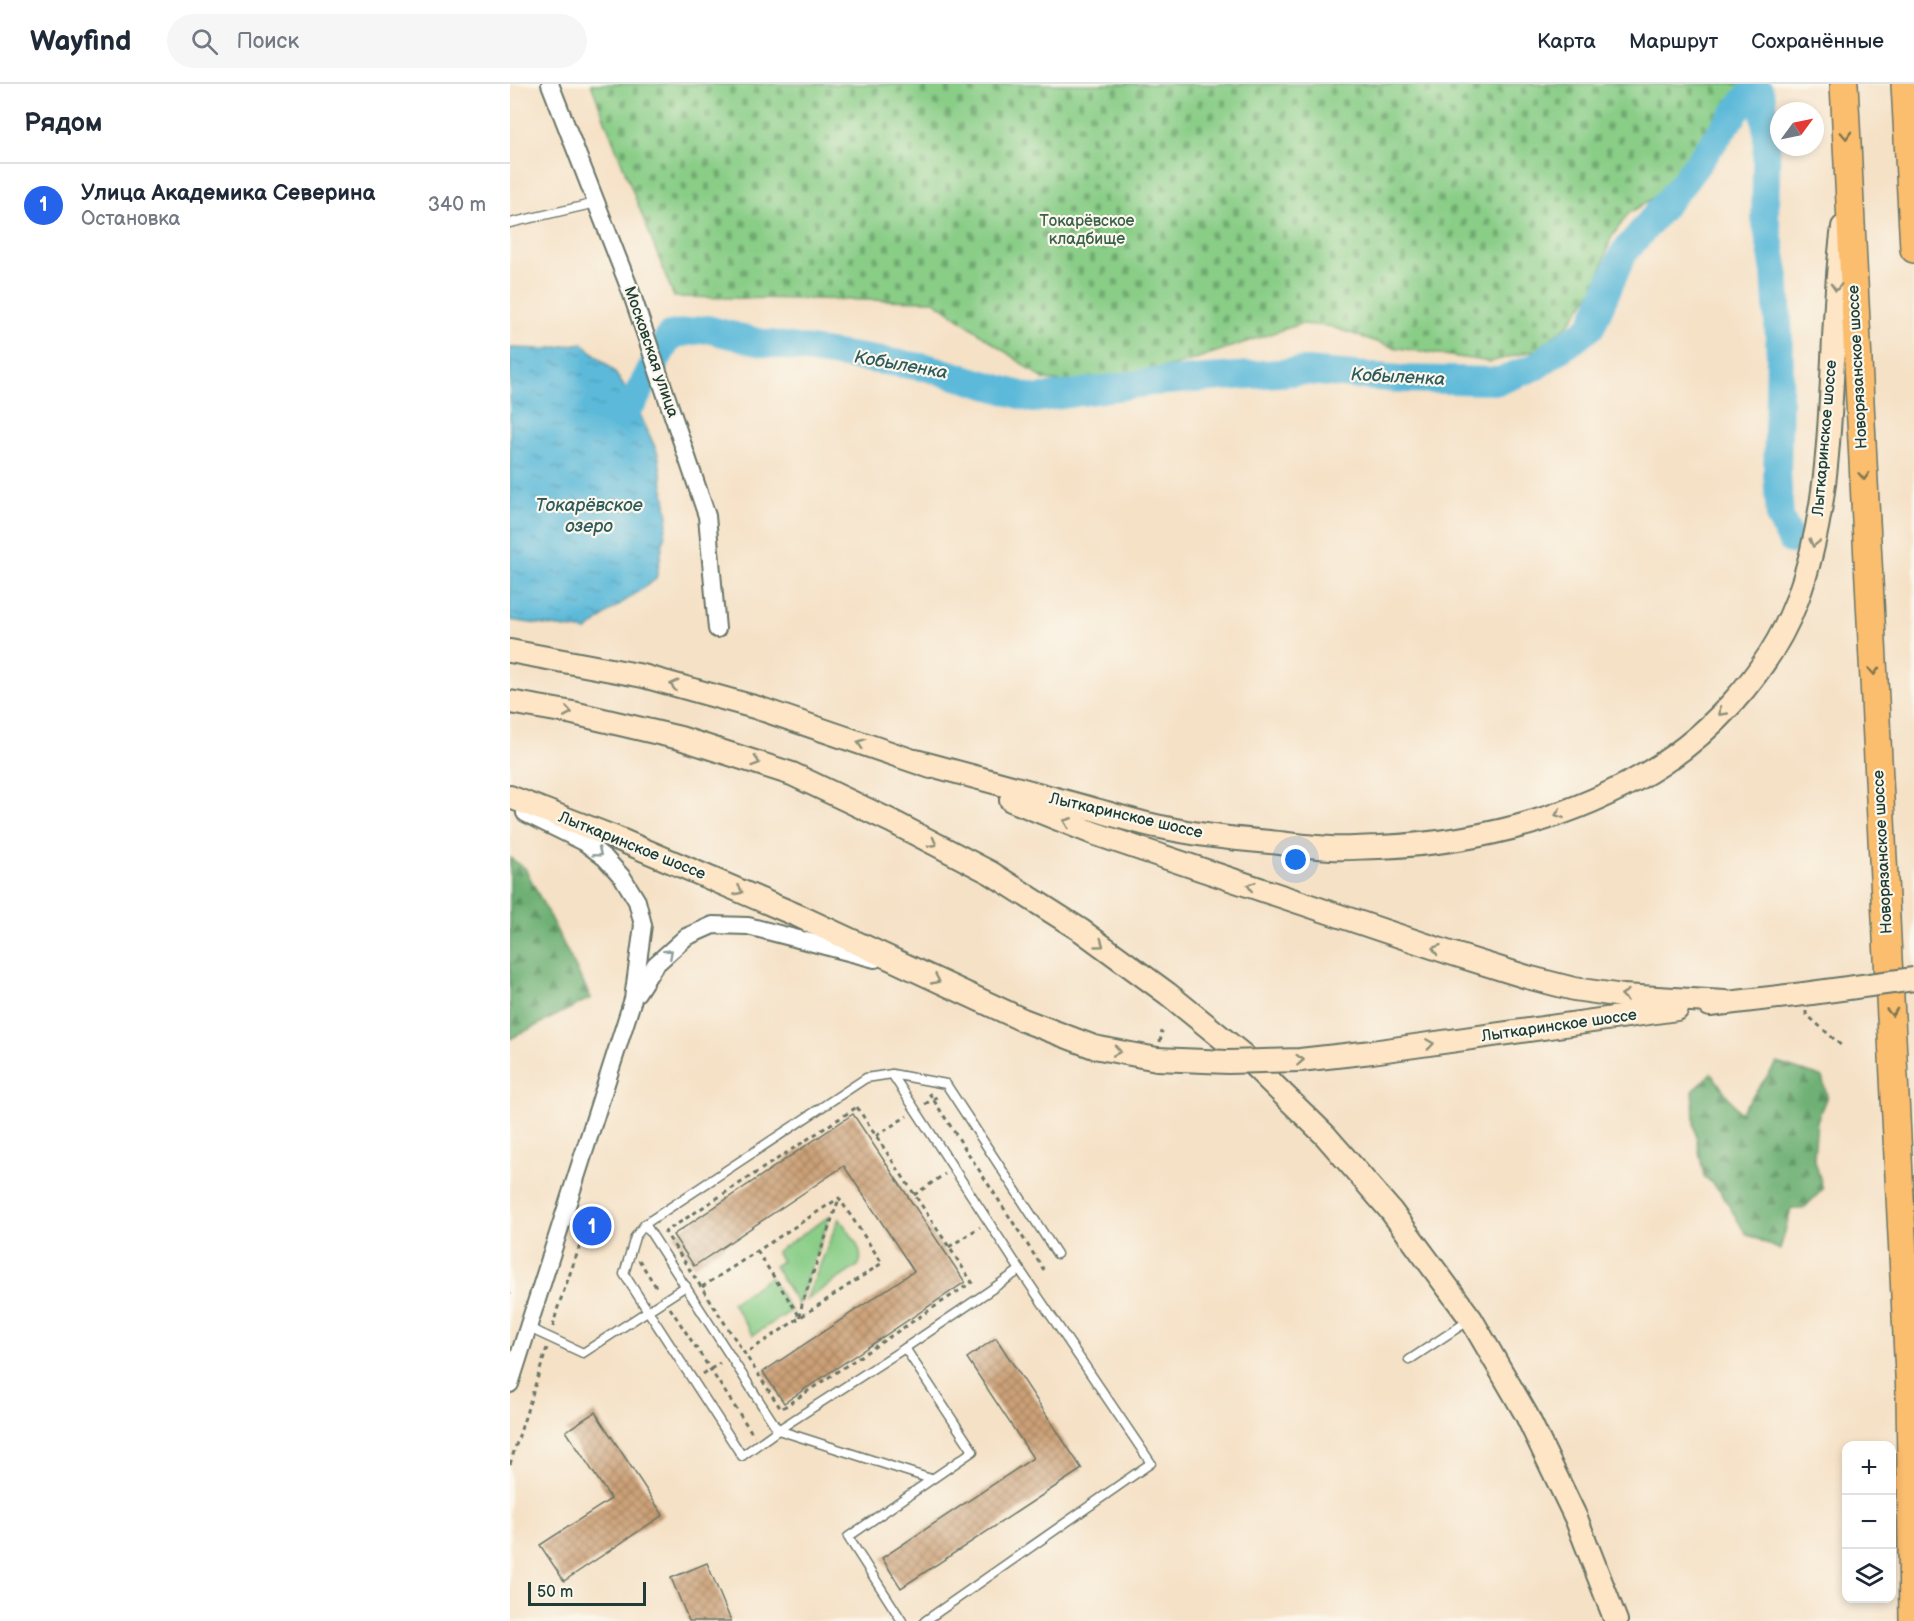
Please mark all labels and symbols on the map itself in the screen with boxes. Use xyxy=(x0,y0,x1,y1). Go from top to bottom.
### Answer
north arrow xyxy=(1770,102,1824,156)
one-way arrow xyxy=(1840,131,1853,140)
park label: Токарёвское кладбище xyxy=(1040,212,1135,249)
one-way arrow xyxy=(1830,282,1843,291)
street label: Московская улица xyxy=(620,284,683,421)
street label: Новорязанское шоссе xyxy=(1844,285,1872,449)
water label: Кобыленка xyxy=(853,346,949,384)
street label: Лыткаринское шоссе xyxy=(1809,359,1841,518)
water label: Кобыленка xyxy=(1350,364,1446,390)
one-way arrow xyxy=(1857,472,1870,481)
water label: Токарёвское озеро xyxy=(535,495,643,537)
one-way arrow xyxy=(1808,538,1821,548)
one-way arrow xyxy=(1867,666,1880,675)
one-way arrow xyxy=(670,680,680,692)
one-way arrow xyxy=(562,705,572,718)
one-way arrow xyxy=(1719,705,1730,716)
one-way arrow xyxy=(856,737,867,750)
one-way arrow xyxy=(750,755,761,768)
street label: Новорязанское шоссе xyxy=(1869,770,1897,934)
street label: Лыткаринское шоссе xyxy=(1046,789,1205,843)
street label: Лыткаринское шоссе xyxy=(555,807,708,884)
one-way arrow xyxy=(1554,807,1565,820)
one-way arrow xyxy=(1062,817,1073,829)
one-way arrow xyxy=(927,836,937,847)
one-way arrow xyxy=(592,845,603,856)
your location xyxy=(1281,845,1310,874)
one-way arrow xyxy=(1246,881,1257,894)
one-way arrow xyxy=(733,884,744,896)
one-way arrow xyxy=(1093,937,1104,948)
one-way arrow xyxy=(1431,943,1442,956)
one-way arrow xyxy=(662,949,672,960)
one-way arrow xyxy=(929,973,940,985)
one-way arrow xyxy=(1620,990,1629,1002)
street label: Лыткаринское шоссе xyxy=(1479,1006,1638,1046)
one-way arrow xyxy=(1885,1008,1898,1017)
one-way arrow xyxy=(1426,1039,1435,1051)
one-way arrow xyxy=(1111,1044,1121,1057)
one-way arrow xyxy=(1295,1053,1304,1066)
pin: 1 xyxy=(572,1204,611,1248)
scale bar xyxy=(528,1579,646,1606)

